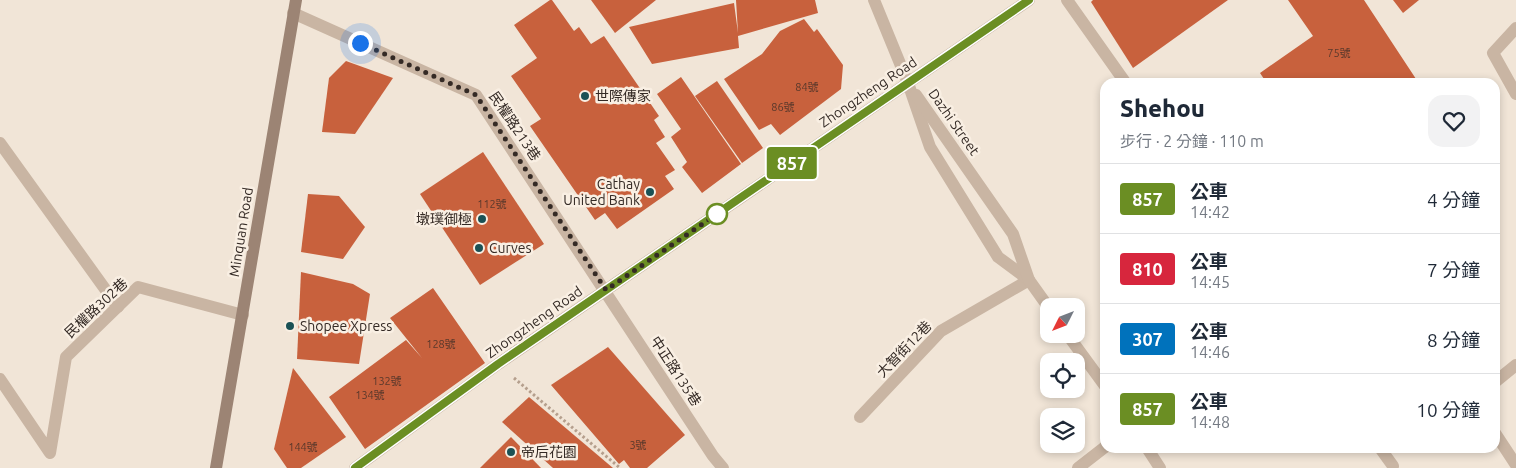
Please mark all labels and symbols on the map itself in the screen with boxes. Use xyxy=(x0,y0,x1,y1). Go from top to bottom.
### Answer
your location xyxy=(348,31,373,56)
house number: 75號 xyxy=(1327,47,1351,59)
street label: Zhongzheng Road xyxy=(816,54,920,130)
house number: 84號 xyxy=(795,81,819,93)
street label: Dazhi Street xyxy=(925,86,983,159)
street label: 民權路213巷 xyxy=(486,88,544,164)
place label: 世際傳家 xyxy=(595,88,651,104)
marker: 世際傳家 xyxy=(579,90,591,102)
house number: 86號 xyxy=(771,101,795,113)
line badge: 857 xyxy=(763,147,821,179)
place label: Cathay United Bank xyxy=(563,176,640,208)
street label: Minquan Road xyxy=(226,186,256,278)
marker: Cathay United Bank xyxy=(644,186,656,198)
house number: 112號 xyxy=(477,198,507,210)
unlabelled marker xyxy=(706,203,728,225)
place label: 墩璞御極 xyxy=(416,211,472,227)
marker: 墩璞御極 xyxy=(476,213,488,225)
place label: Curves xyxy=(489,240,532,256)
marker: Curves xyxy=(473,242,485,254)
street label: 民權路302巷 xyxy=(61,275,131,341)
street label: Zhongzheng Road xyxy=(483,283,585,361)
north arrow xyxy=(1040,298,1085,342)
place label: Shopee Xpress xyxy=(300,318,392,334)
street label: 大智街12巷 xyxy=(873,318,935,380)
marker: Shopee Xpress xyxy=(284,320,296,332)
street label: 中正路135巷 xyxy=(648,333,704,409)
house number: 128號 xyxy=(426,338,456,350)
house number: 132號 xyxy=(372,375,402,387)
house number: 134號 xyxy=(355,389,385,401)
house number: 3號 xyxy=(629,439,647,451)
house number: 144號 xyxy=(288,441,318,453)
place label: 帝后花園 xyxy=(521,444,577,460)
marker: 帝后花園 xyxy=(505,446,517,458)

